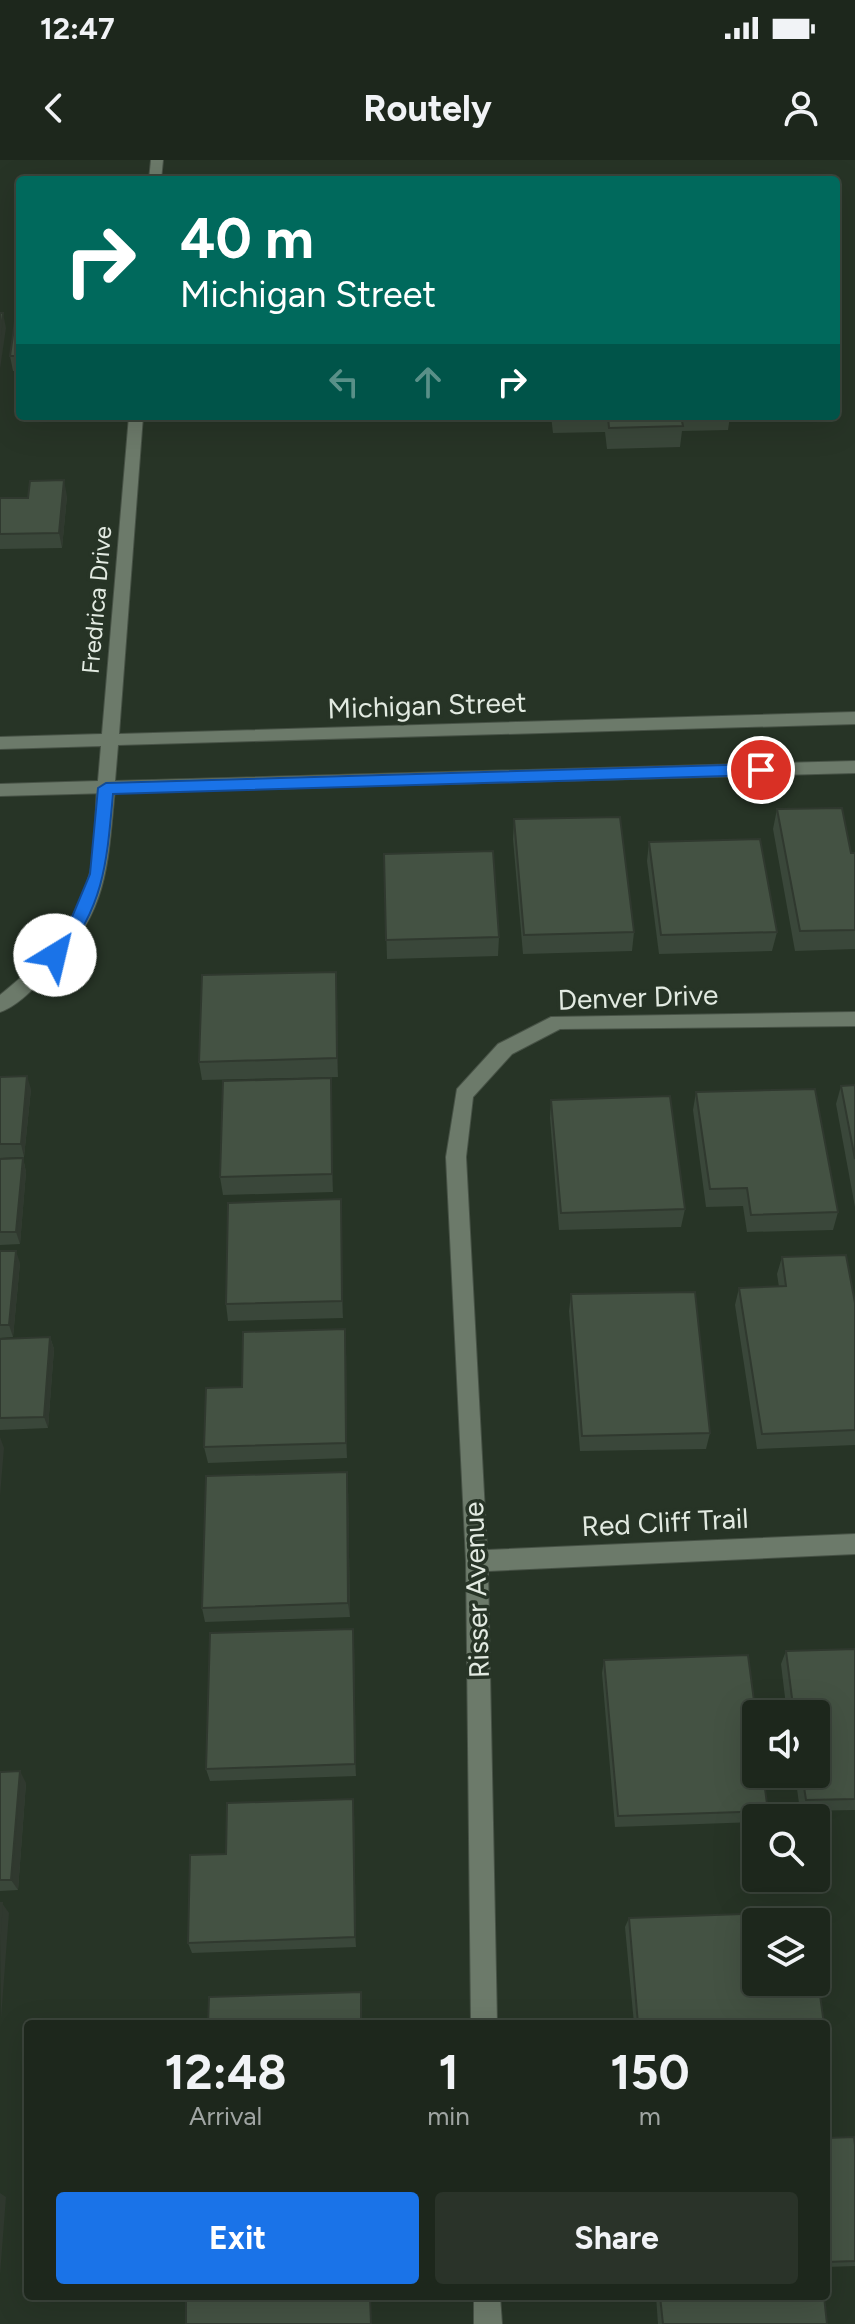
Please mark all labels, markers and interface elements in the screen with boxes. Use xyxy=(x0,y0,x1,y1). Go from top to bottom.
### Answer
text: 12:47 xyxy=(40,10,115,47)
icon: back xyxy=(32,86,76,130)
icon: person xyxy=(779,86,823,130)
text: Routely xyxy=(363,87,492,130)
text: 40 m xyxy=(180,205,314,272)
icon: right xyxy=(48,208,152,312)
text: Michigan Street xyxy=(180,273,436,316)
icon: left xyxy=(322,360,366,404)
icon: ahead xyxy=(406,360,450,404)
icon: right xyxy=(490,360,534,404)
street label: Fredrica Drive xyxy=(76,525,117,675)
street label: Michigan Street xyxy=(327,685,527,725)
pin xyxy=(727,736,795,804)
icon: arrive xyxy=(739,748,783,792)
position arrow xyxy=(13,913,97,997)
street label: Denver Drive xyxy=(557,977,719,1017)
street label: Risser Avenue xyxy=(456,1501,496,1679)
street label: Red Cliff Trail xyxy=(581,1501,749,1543)
map controls xyxy=(742,1700,830,1996)
button: sound xyxy=(742,1700,830,1788)
button: search xyxy=(742,1804,830,1892)
button: layers xyxy=(742,1908,830,1996)
text: 12:48 xyxy=(164,2043,287,2101)
text: 1 xyxy=(438,2043,459,2101)
text: 150 xyxy=(610,2043,690,2101)
text: Arrival xyxy=(189,2100,262,2132)
text: min xyxy=(427,2100,470,2132)
text: m xyxy=(639,2100,661,2132)
button: Exit xyxy=(56,2192,419,2284)
button: Share xyxy=(435,2192,798,2284)

